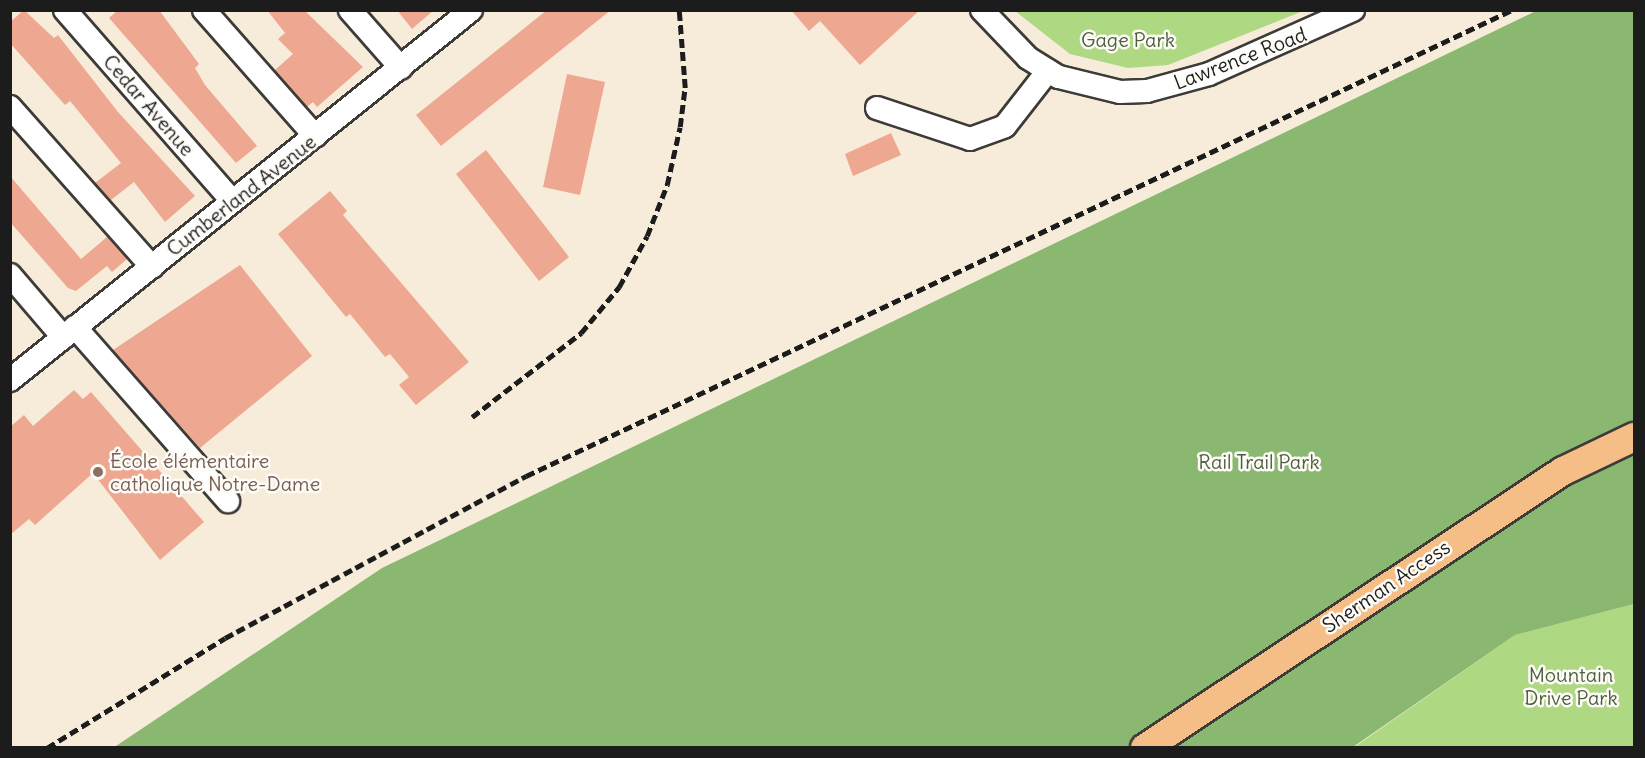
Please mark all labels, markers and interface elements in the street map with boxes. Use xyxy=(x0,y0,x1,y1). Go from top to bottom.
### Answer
street label: Lawrence Road xyxy=(1170,22,1310,94)
park label: Gage Park xyxy=(1081,27,1175,51)
street label: Cedar Avenue xyxy=(98,49,200,161)
street label: Cumberland Avenue xyxy=(161,129,321,261)
place label: École élémentaire catholique Notre-Dame xyxy=(110,448,320,495)
park label: Rail Trail Park xyxy=(1198,449,1320,473)
marker: École élémentaire catholique Notre-Dame xyxy=(91,465,105,479)
street label: Sherman Access xyxy=(1318,535,1454,637)
park label: Mountain Drive Park xyxy=(1524,662,1618,709)

